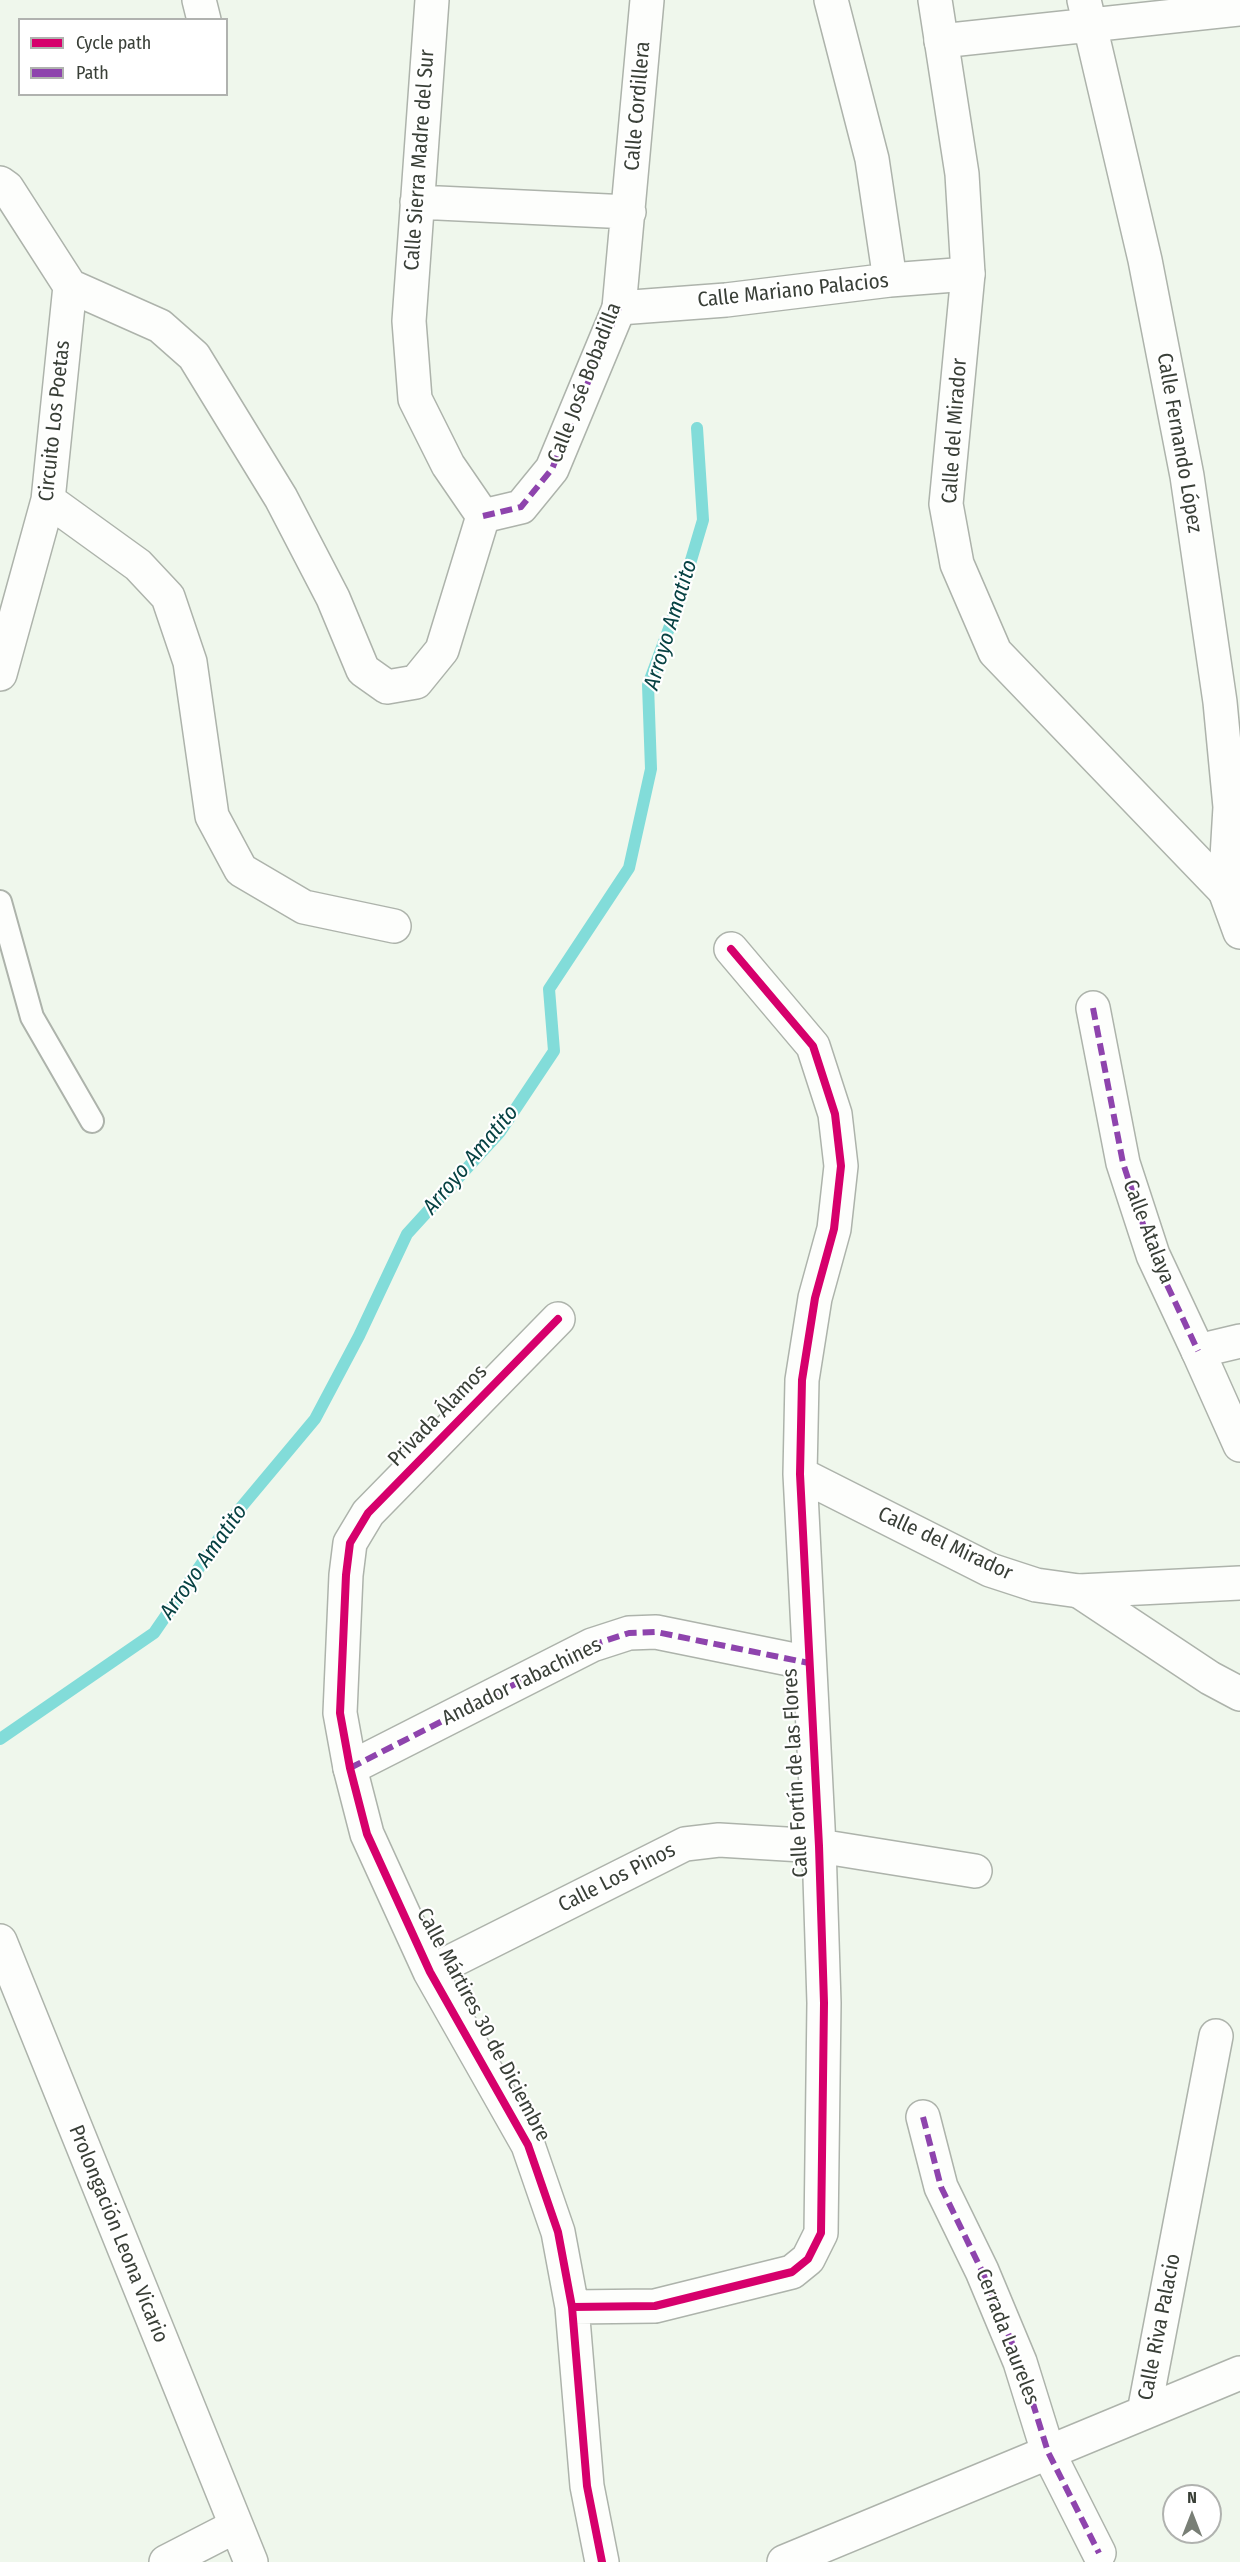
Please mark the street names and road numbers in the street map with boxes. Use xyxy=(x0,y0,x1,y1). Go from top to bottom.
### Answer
street label: Calle Cordillera xyxy=(620,40,656,172)
street label: Calle Sierra Madre del Sur xyxy=(400,49,440,271)
street label: Calle Mariano Palacios xyxy=(696,268,890,314)
street label: Calle José Bobadilla xyxy=(543,299,627,467)
street label: Circuito Los Poetas xyxy=(34,339,76,503)
street label: Calle Fernando López xyxy=(1151,351,1207,535)
street label: Calle del Mirador xyxy=(937,357,973,505)
street label: Calle Atalaya xyxy=(1117,1176,1179,1288)
street label: Privada Álamos xyxy=(383,1360,493,1472)
street label: Calle del Mirador xyxy=(874,1502,1016,1586)
street label: Andador Tabachines xyxy=(438,1632,606,1732)
street label: Calle Fortín de las Flores xyxy=(778,1668,814,1878)
street label: Calle Los Pinos xyxy=(554,1838,680,1918)
street label: Calle Mártires 30 de Diciembre xyxy=(411,1904,555,2146)
street label: Prolongación Leona Vicario xyxy=(63,2122,173,2346)
street label: Calle Riva Palacio xyxy=(1133,2252,1187,2402)
street label: Cerrada Laureles xyxy=(969,2265,1045,2409)

